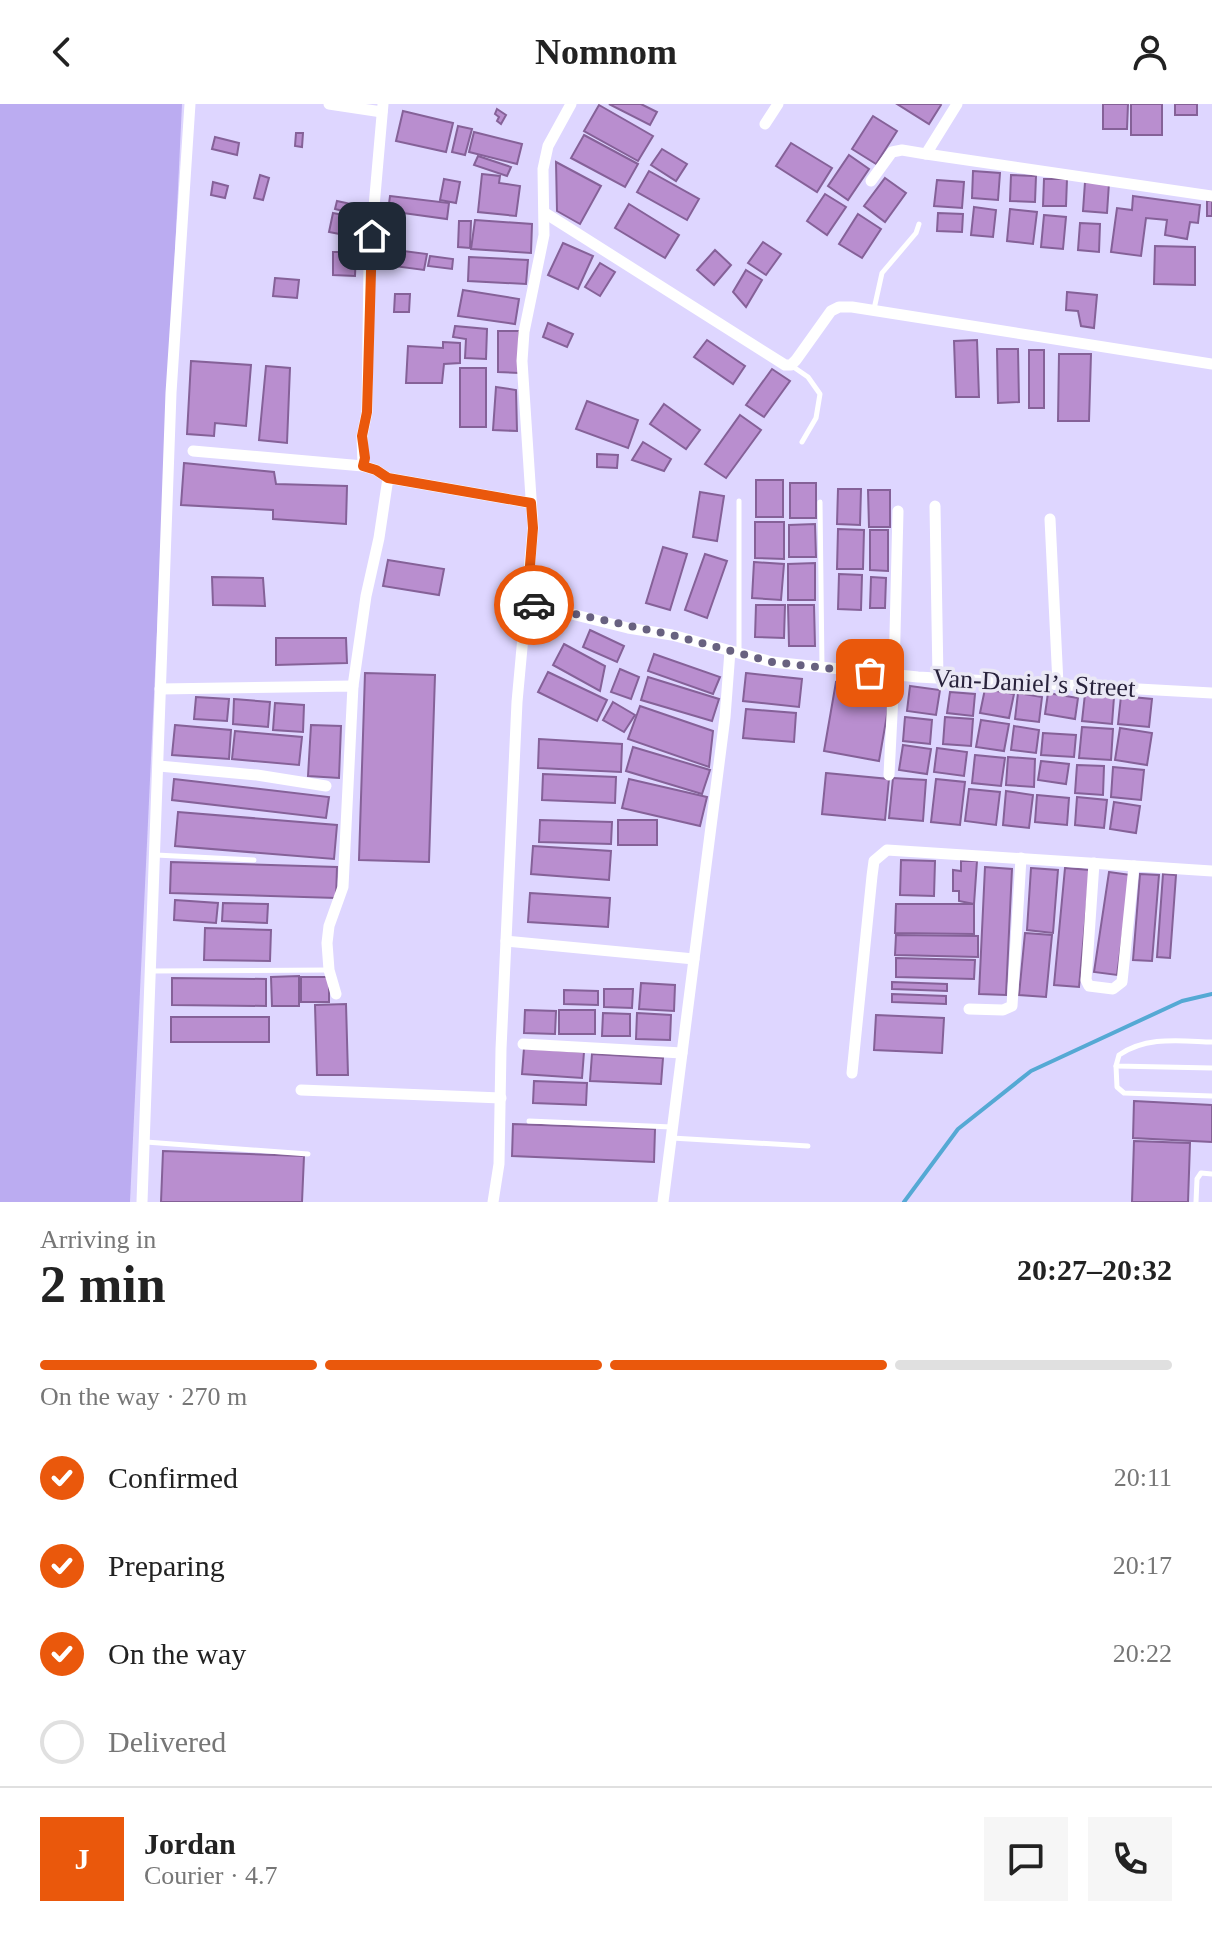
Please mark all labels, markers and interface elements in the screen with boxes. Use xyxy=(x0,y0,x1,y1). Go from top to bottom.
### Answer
icon: back xyxy=(40,30,84,74)
icon: person xyxy=(1128,30,1172,74)
text: Nomnom xyxy=(535,32,677,72)
pin xyxy=(338,202,406,270)
icon: home xyxy=(350,214,394,258)
courier xyxy=(494,565,574,645)
icon: car xyxy=(512,583,556,627)
pin xyxy=(836,639,904,707)
icon: bag xyxy=(848,651,892,695)
street label: Van-Daniel’s Street xyxy=(932,663,1137,703)
text: Arriving in xyxy=(40,1225,156,1254)
text: 20:27–20:32 xyxy=(1017,1253,1172,1286)
text: 2 min xyxy=(40,1256,166,1313)
text: On the way · 270 m xyxy=(40,1382,247,1411)
icon: check xyxy=(40,1456,84,1500)
text: Confirmed xyxy=(108,1461,238,1494)
text: 20:11 xyxy=(1114,1463,1172,1492)
icon: check xyxy=(40,1544,84,1588)
text: Preparing xyxy=(108,1549,225,1582)
text: 20:17 xyxy=(1113,1551,1172,1580)
icon: check xyxy=(40,1632,84,1676)
text: On the way xyxy=(108,1637,246,1670)
text: 20:22 xyxy=(1113,1639,1172,1668)
text: Delivered xyxy=(108,1725,226,1758)
button: chat xyxy=(984,1817,1068,1901)
button: phone xyxy=(1088,1817,1172,1901)
text: Jordan xyxy=(144,1827,236,1860)
text: J xyxy=(75,1842,90,1875)
text: Courier · 4.7 xyxy=(144,1861,278,1890)

